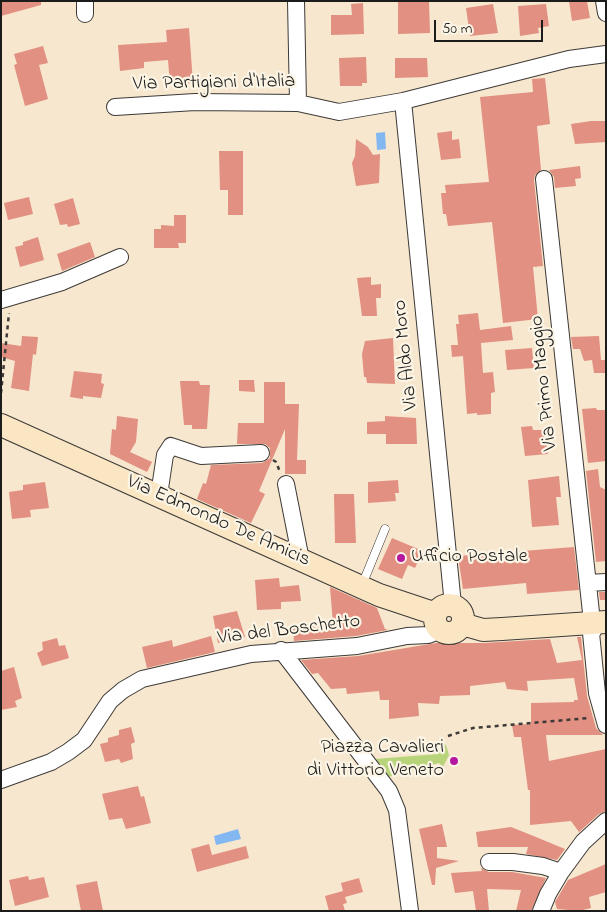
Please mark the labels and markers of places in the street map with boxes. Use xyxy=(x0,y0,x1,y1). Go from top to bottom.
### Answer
place label: Ufficio Postale xyxy=(411,546,528,570)
marker: Ufficio Postale xyxy=(395,552,407,564)
place label: Piazza Cavalieri di Vittorio Veneto xyxy=(307,737,444,784)
marker: Piazza Cavalieri di Vittorio Veneto xyxy=(448,755,460,767)

